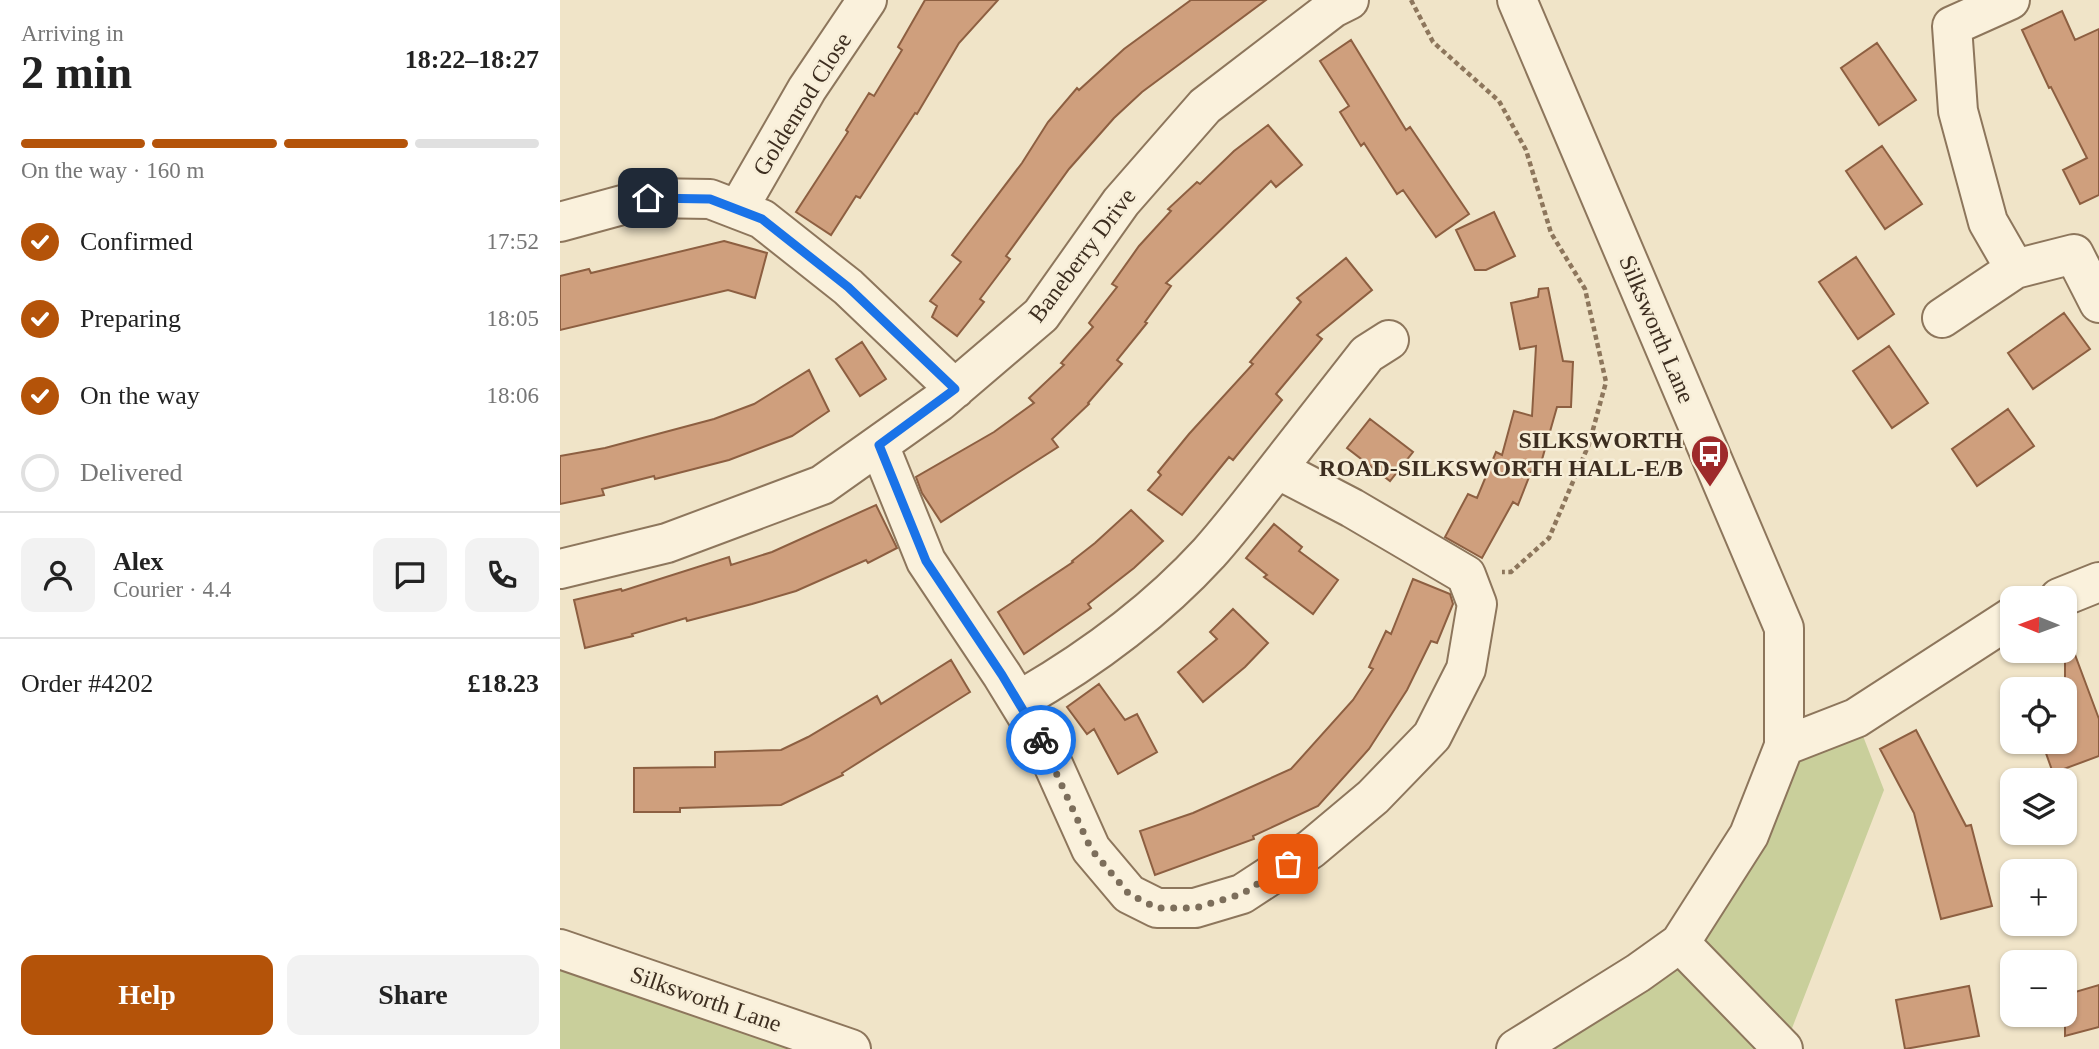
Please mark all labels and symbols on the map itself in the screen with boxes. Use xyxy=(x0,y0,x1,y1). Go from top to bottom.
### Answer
street label: Goldenrod Close xyxy=(748,28,856,180)
pin xyxy=(618,168,678,228)
street label: Baneberry Drive xyxy=(1023,183,1141,327)
street label: Silksworth Lane xyxy=(1614,251,1700,407)
place label: SILKSWORTH ROAD-SILKSWORTH HALL-E/B xyxy=(1319,427,1683,481)
bus stop icon: SILKSWORTH ROAD-SILKSWORTH HALL-E/B xyxy=(1689,433,1731,488)
north arrow xyxy=(2000,586,2077,663)
courier xyxy=(1006,705,1076,775)
pin xyxy=(1258,834,1318,894)
street label: Silksworth Lane xyxy=(627,961,785,1037)

